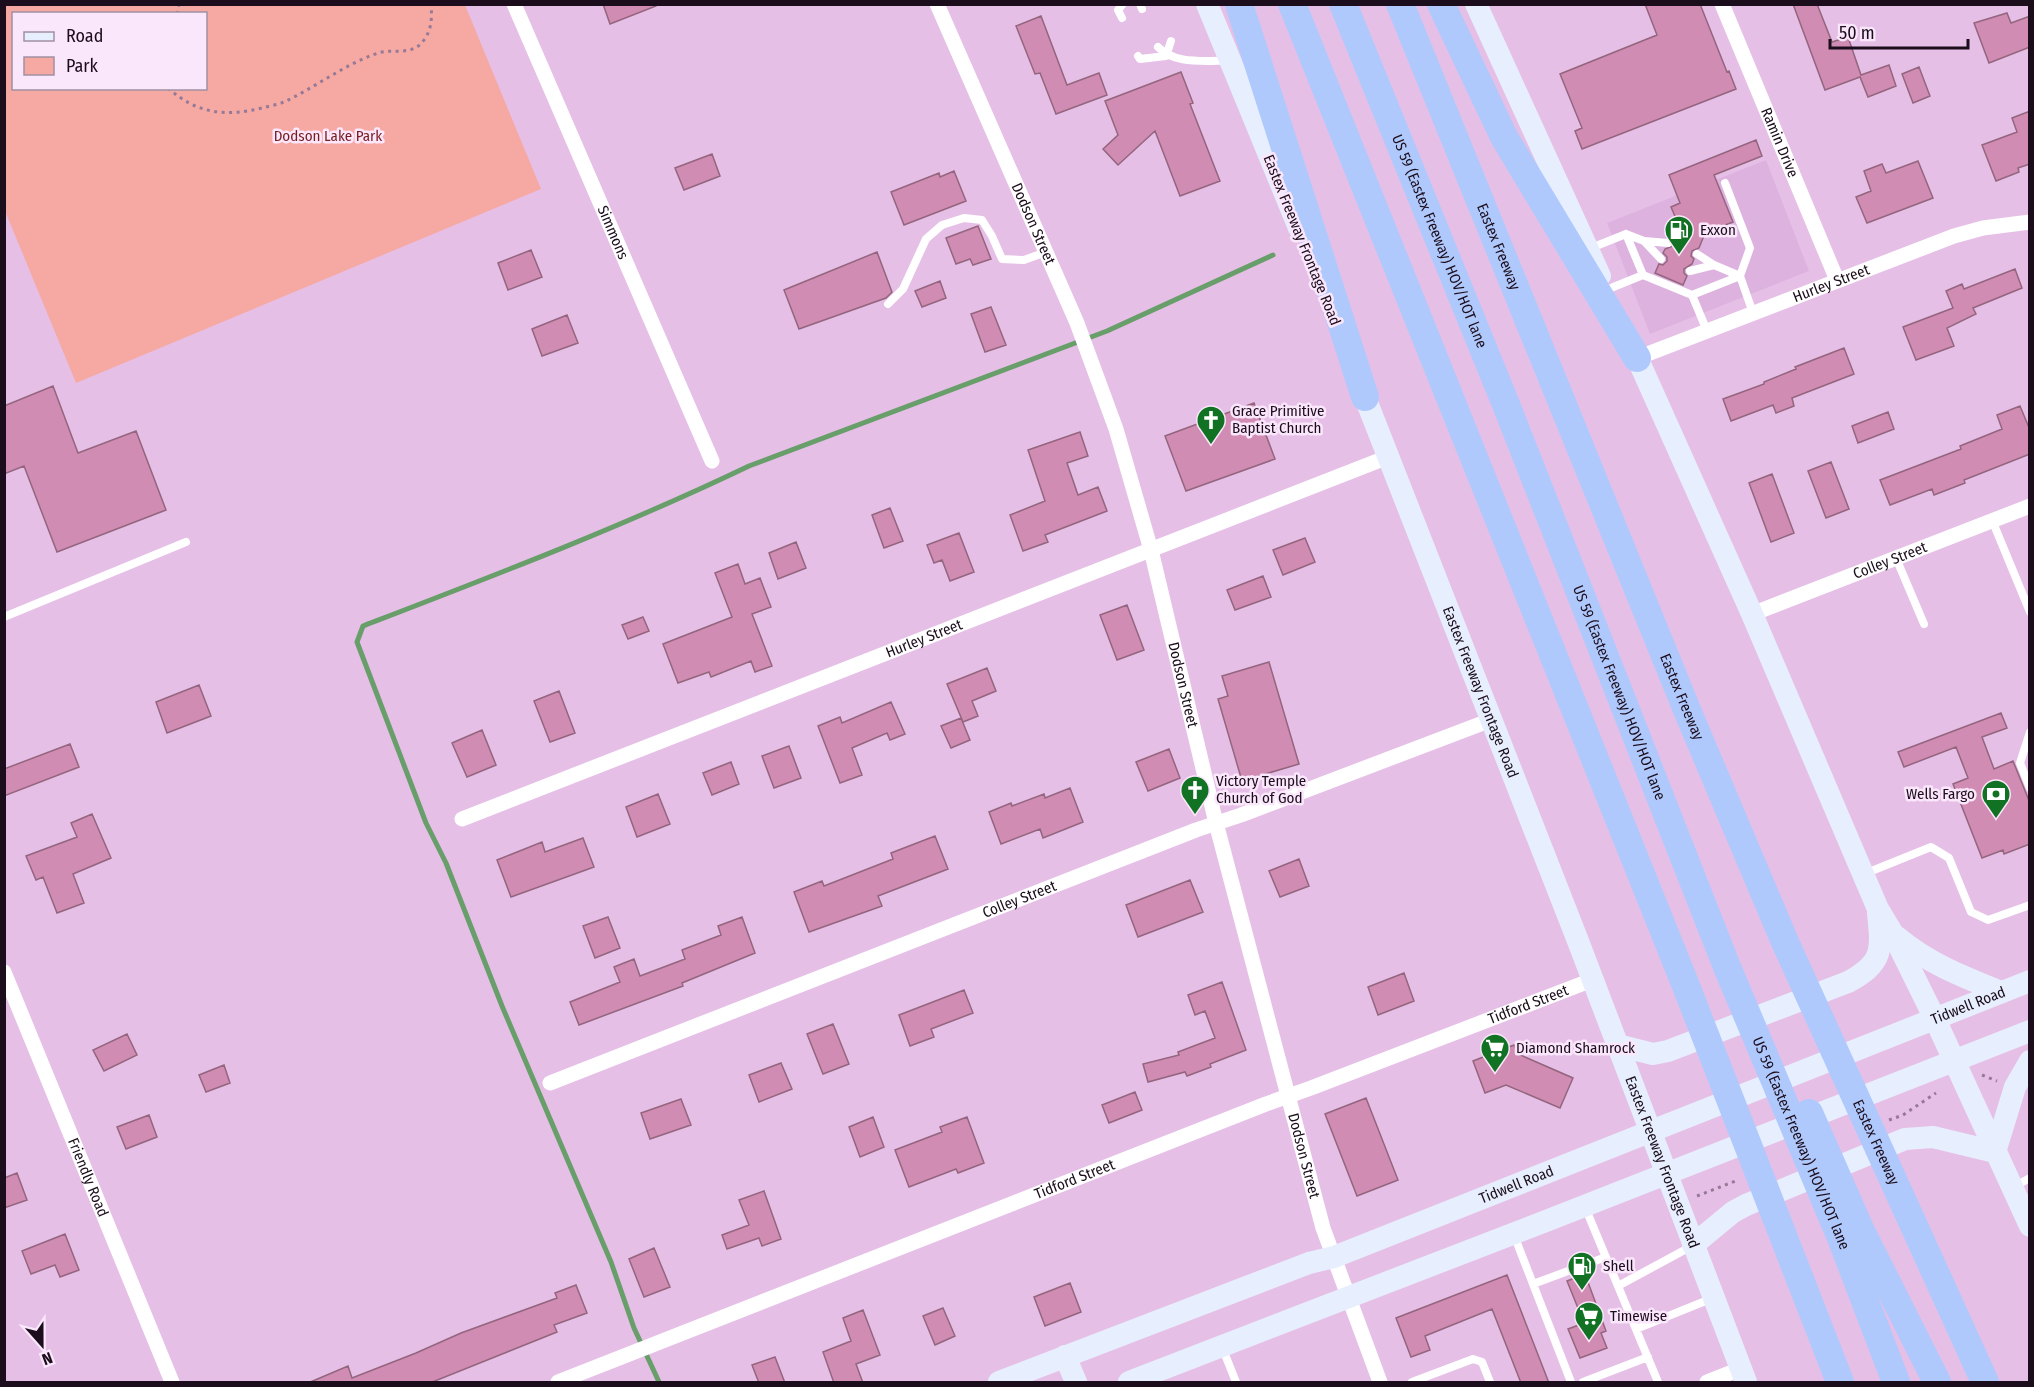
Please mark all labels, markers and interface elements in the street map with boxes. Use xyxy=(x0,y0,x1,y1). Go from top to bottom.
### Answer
legend xyxy=(12,12,207,90)
scale bar xyxy=(1830,12,1968,50)
text: 50 m xyxy=(1839,22,1875,44)
text: Road xyxy=(66,25,103,47)
text: Park xyxy=(66,55,99,77)
street label: Ramin Drive xyxy=(1757,105,1802,180)
park label: Dodson Lake Park xyxy=(274,127,382,145)
street label: US 59 (Eastex Freeway) HOV/HOT lane xyxy=(1388,132,1491,351)
street label: Eastex Freeway Frontage Road xyxy=(1259,152,1345,328)
street label: Dodson Street xyxy=(1008,180,1059,267)
street label: Eastex Freeway xyxy=(1473,201,1524,293)
street label: Simmons xyxy=(593,203,632,262)
fuel station icon: Exxon xyxy=(1663,214,1695,256)
place label: Exxon xyxy=(1700,221,1736,239)
street label: Hurley Street xyxy=(1790,260,1872,306)
place label: Grace Primitive Baptist Church xyxy=(1232,402,1324,437)
church icon: Grace Primitive Baptist Church xyxy=(1195,404,1227,446)
street label: Colley Street xyxy=(1851,538,1929,583)
street label: US 59 (Eastex Freeway) HOV/HOT lane xyxy=(1569,583,1669,803)
street label: Eastex Freeway Frontage Road xyxy=(1439,604,1522,780)
street label: Hurley Street xyxy=(883,615,965,661)
street label: Dodson Street xyxy=(1164,640,1202,730)
street label: Eastex Freeway xyxy=(1656,651,1708,743)
place label: Victory Temple Church of God xyxy=(1216,772,1306,807)
church icon: Victory Temple Church of God xyxy=(1179,774,1211,816)
bank icon: Wells Fargo xyxy=(1980,778,2012,820)
place label: Wells Fargo xyxy=(1906,785,1975,803)
street label: Colley Street xyxy=(980,877,1059,922)
street label: Tidford Street xyxy=(1485,981,1571,1028)
street label: Tidwell Road xyxy=(1928,983,2008,1028)
supermarket icon: Diamond Shamrock xyxy=(1479,1032,1511,1074)
street label: US 59 (Eastex Freeway) HOV/HOT lane xyxy=(1748,1034,1854,1252)
place label: Diamond Shamrock xyxy=(1516,1039,1635,1057)
street label: Eastex Freeway Frontage Road xyxy=(1621,1073,1703,1251)
street label: Eastex Freeway xyxy=(1849,1097,1903,1188)
street label: Dodson Street xyxy=(1284,1111,1324,1200)
street label: Friendly Road xyxy=(64,1135,112,1220)
street label: Tidford Street xyxy=(1032,1155,1117,1203)
street label: Tidwell Road xyxy=(1477,1162,1556,1208)
fuel station icon: Shell xyxy=(1566,1250,1598,1292)
place label: Shell xyxy=(1603,1257,1634,1275)
supermarket icon: Timewise xyxy=(1573,1300,1605,1342)
place label: Timewise xyxy=(1610,1307,1667,1325)
north arrow xyxy=(12,1315,72,1375)
text: N xyxy=(39,1348,55,1369)

